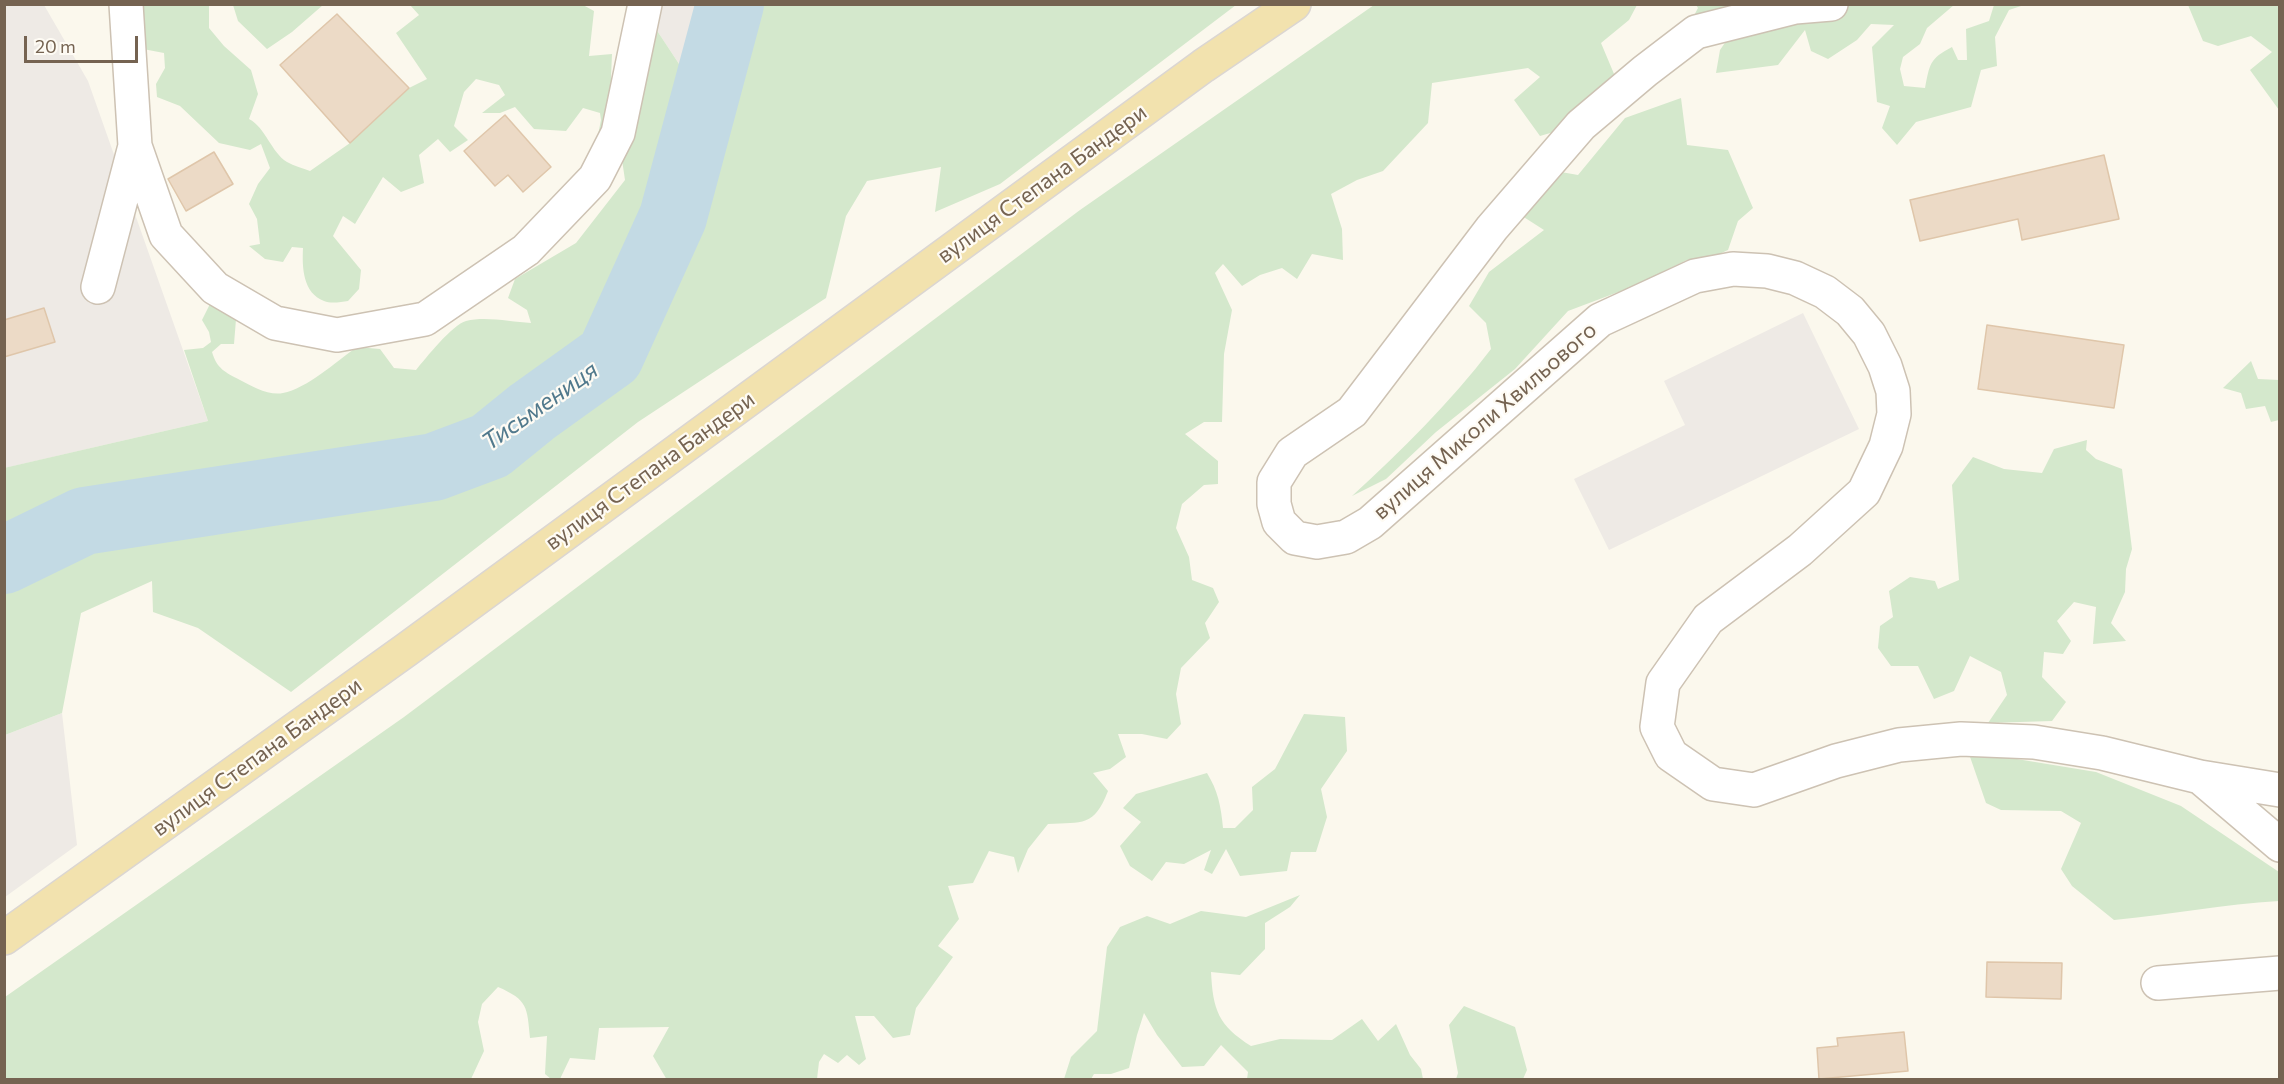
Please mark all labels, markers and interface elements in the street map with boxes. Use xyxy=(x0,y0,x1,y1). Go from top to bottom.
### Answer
scale bar xyxy=(27,24,141,62)
text: 20 m xyxy=(35,35,76,57)
street label: вулиця Степана Бандери xyxy=(932,99,1152,269)
street label: вулиця Миколи Хвильового xyxy=(1368,317,1602,525)
water label: Тисьмениця xyxy=(476,355,604,457)
street label: вулиця Степана Бандери xyxy=(540,386,760,556)
street label: вулиця Степана Бандери xyxy=(147,672,367,842)

